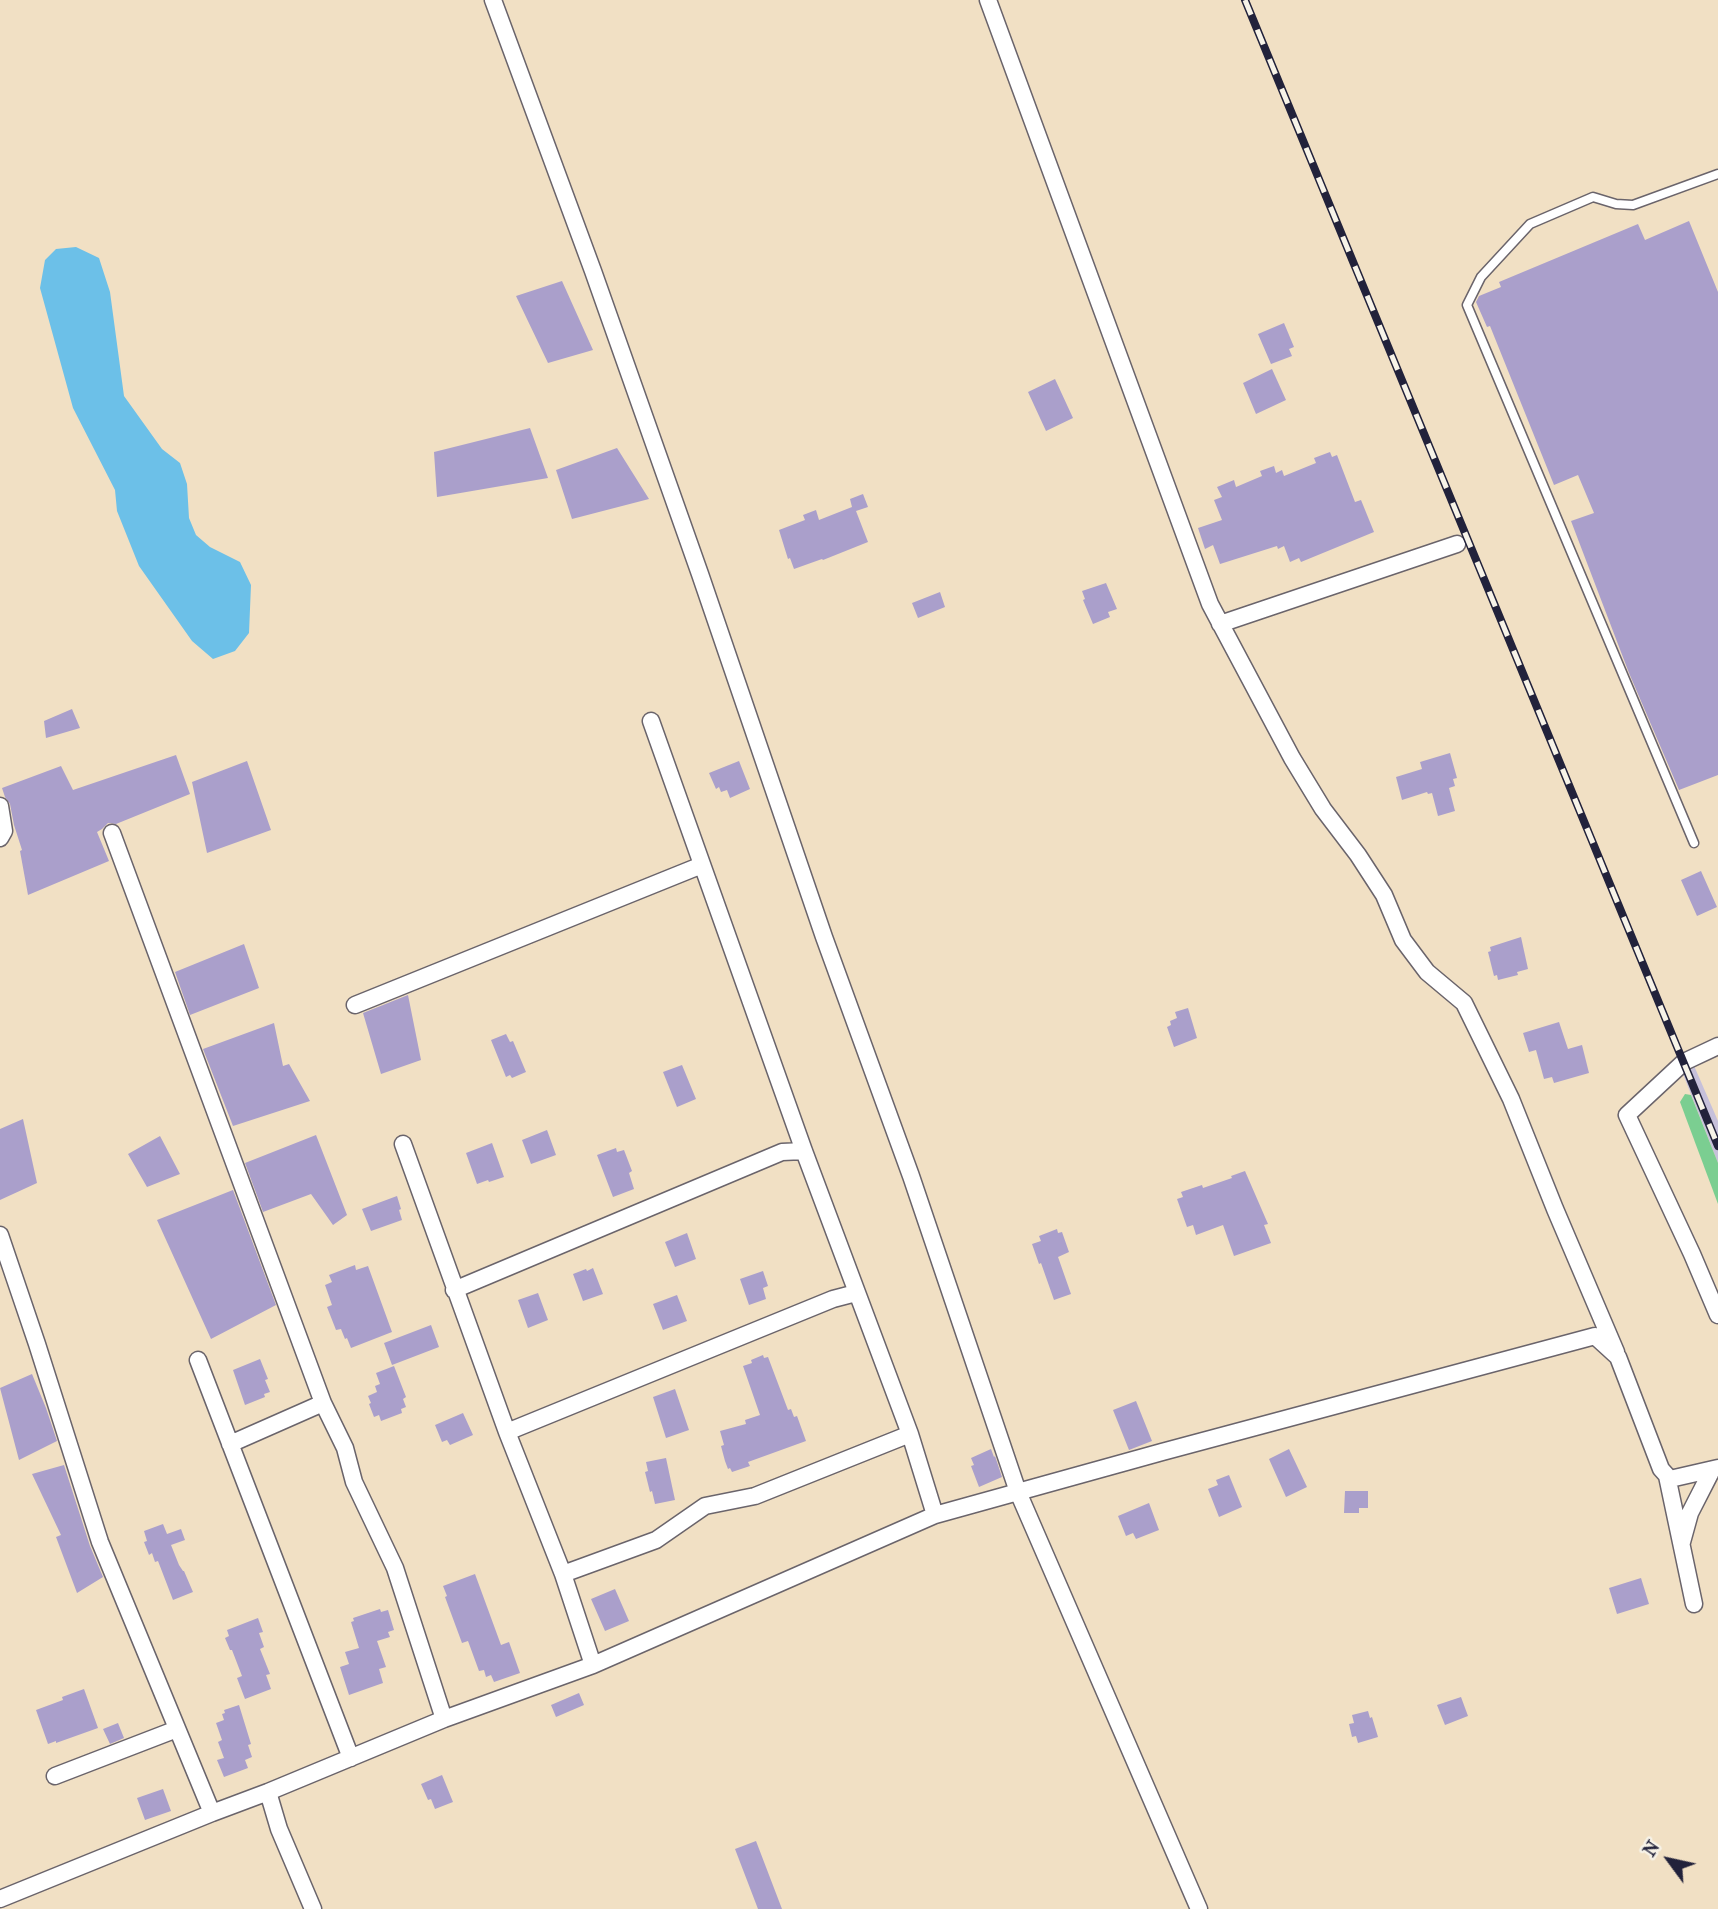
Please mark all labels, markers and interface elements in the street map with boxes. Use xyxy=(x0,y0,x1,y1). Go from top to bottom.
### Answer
north arrow xyxy=(1634,1825,1704,1895)
text: N xyxy=(1638,1837,1665,1861)

